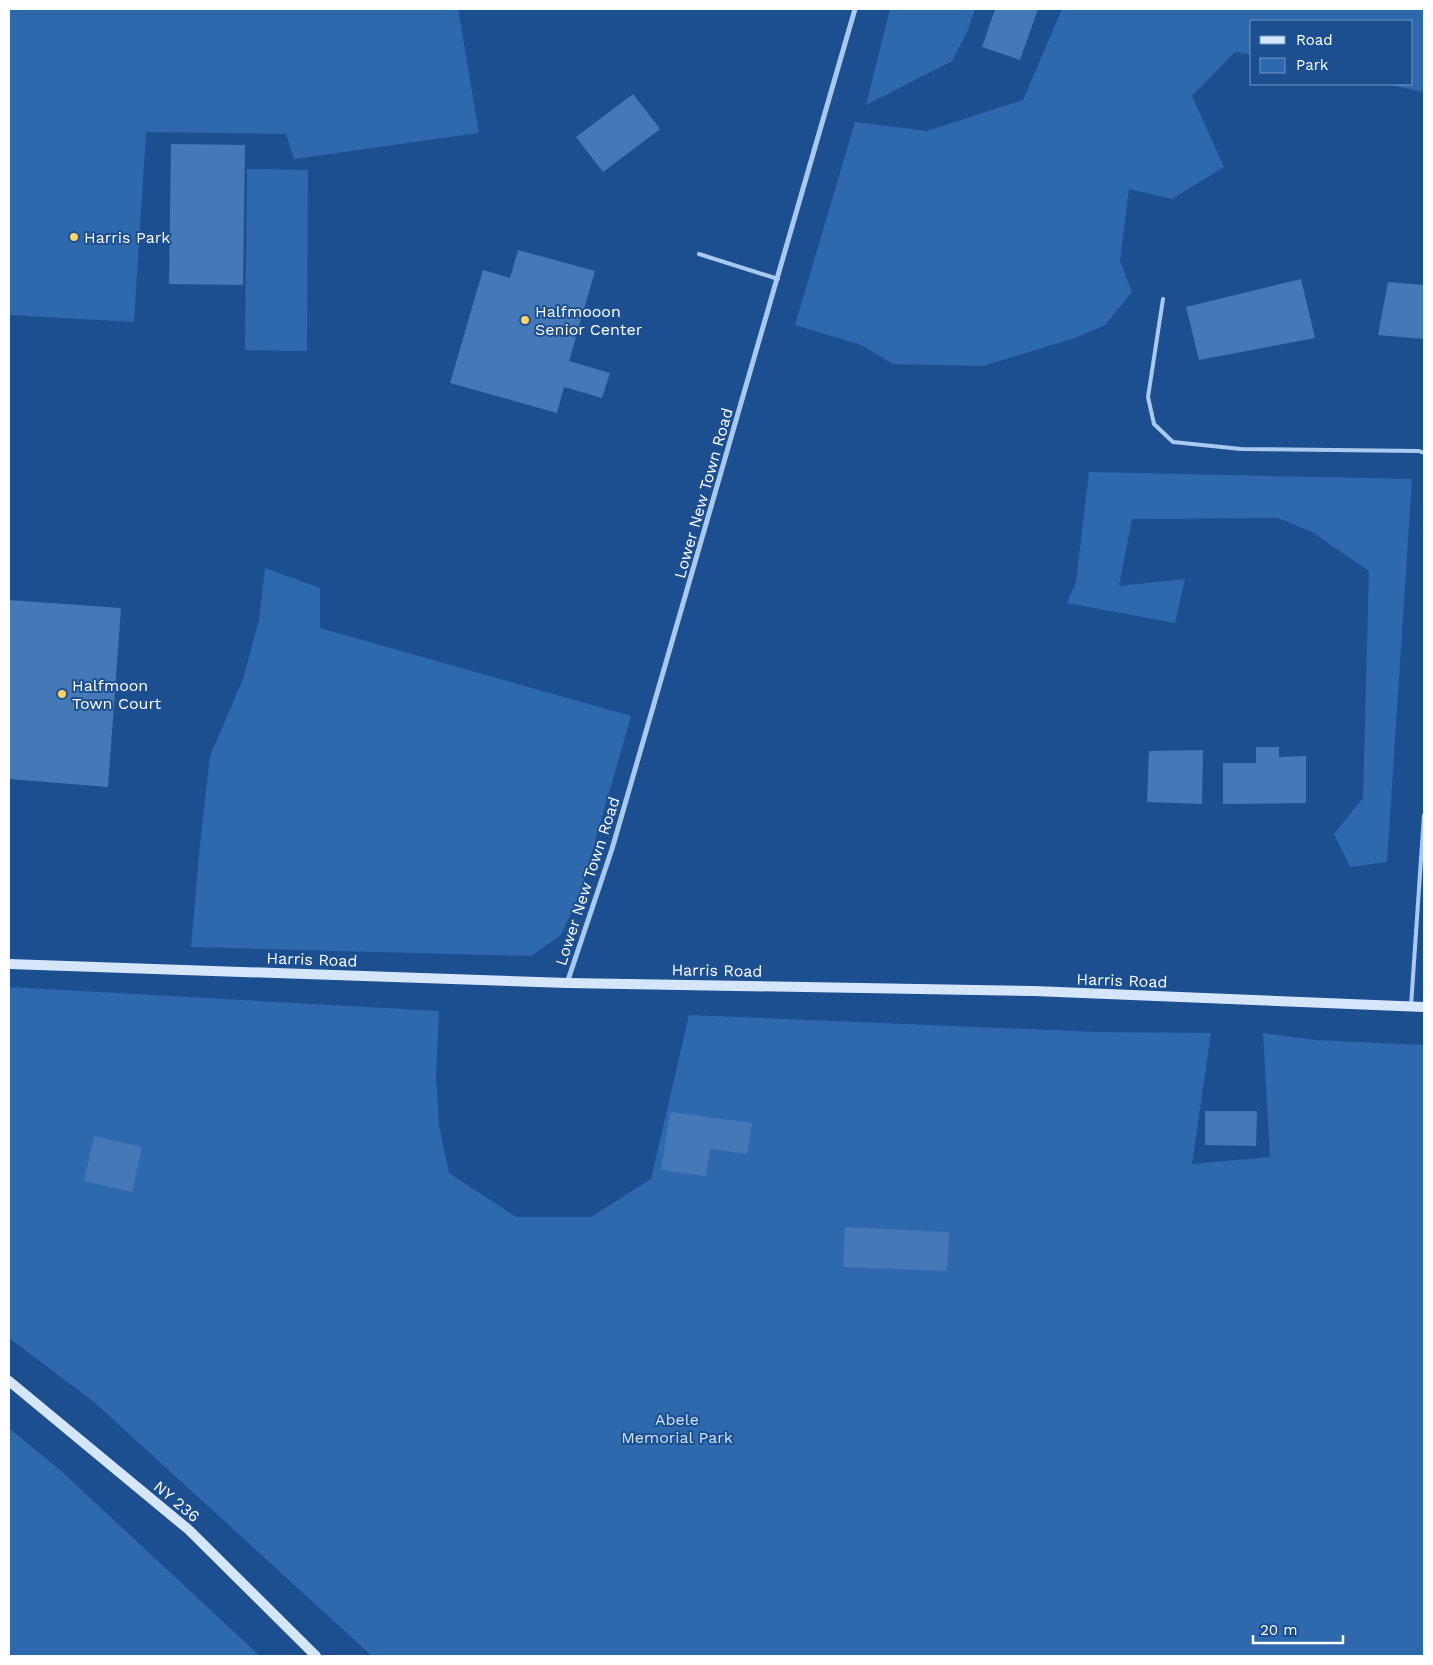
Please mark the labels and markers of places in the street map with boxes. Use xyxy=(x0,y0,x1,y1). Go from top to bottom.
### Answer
place label: Harris Park xyxy=(84,228,170,247)
marker: Harris Park xyxy=(68,231,80,243)
place label: Halfmooon Senior Center xyxy=(535,302,643,339)
marker: Halfmooon Senior Center xyxy=(519,314,531,326)
place label: Halfmoon Town Court xyxy=(72,676,161,713)
marker: Halfmoon Town Court xyxy=(56,688,68,700)

